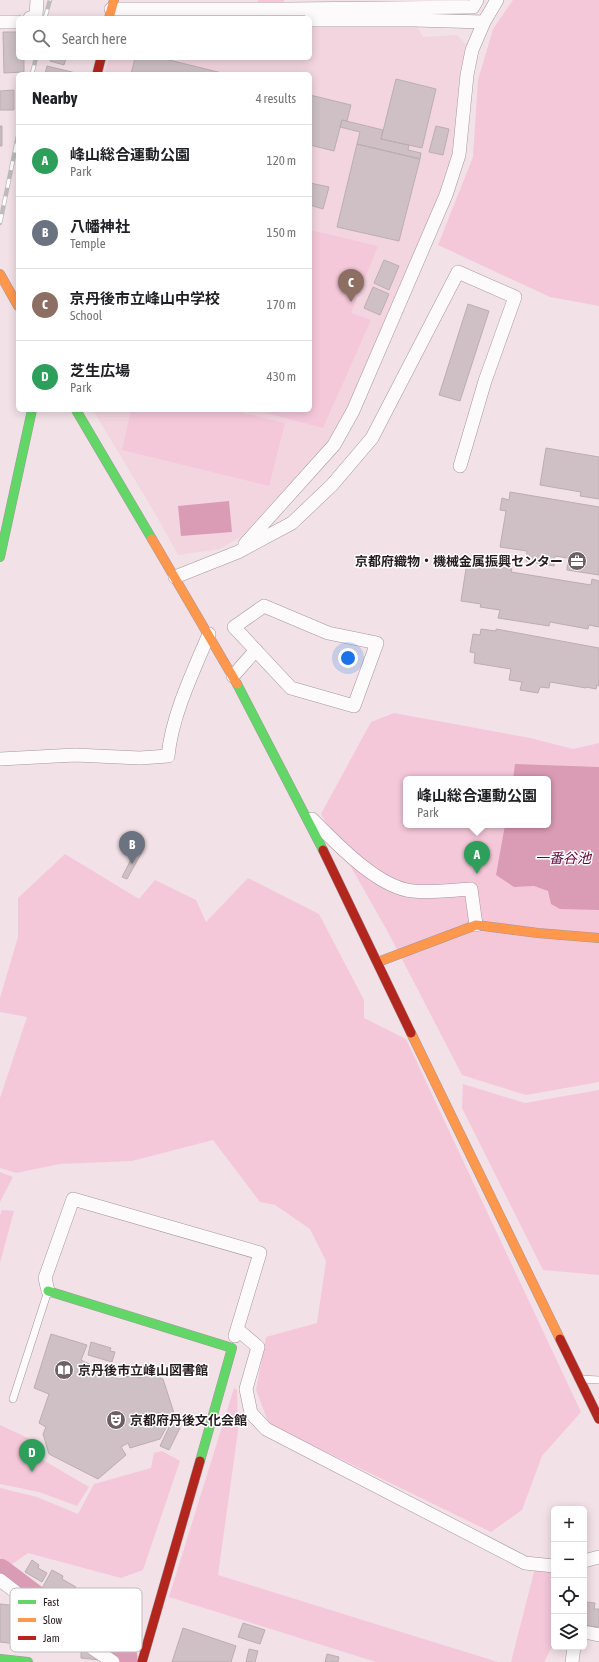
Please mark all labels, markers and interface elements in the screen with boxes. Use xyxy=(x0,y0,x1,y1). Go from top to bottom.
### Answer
search box xyxy=(16,16,312,60)
icon: search xyxy=(30,27,52,49)
text: Search here xyxy=(62,30,127,47)
text: Nearby xyxy=(32,88,78,108)
text: 4 results xyxy=(256,91,296,106)
text: 峰山総合運動公園 xyxy=(70,146,190,163)
text: A xyxy=(42,153,48,168)
text: 120 m xyxy=(267,153,296,168)
text: Park xyxy=(70,164,92,179)
text: 八幡神社 xyxy=(70,218,130,235)
text: B xyxy=(42,225,48,240)
text: 150 m xyxy=(267,225,296,240)
text: Temple xyxy=(70,236,106,251)
pin: C xyxy=(338,269,364,302)
text: 京丹後市立峰山中学校 xyxy=(70,290,220,307)
text: C xyxy=(42,297,48,312)
text: 170 m xyxy=(267,297,296,312)
text: School xyxy=(70,308,102,323)
text: 芝生広場 xyxy=(70,362,130,379)
text: D xyxy=(41,369,49,384)
text: 430 m xyxy=(267,369,296,384)
text: Park xyxy=(70,380,92,395)
office icon: 京都府織物・機械金属振興センター xyxy=(566,550,588,572)
place label: 京都府織物・機械金属振興センター xyxy=(355,554,563,569)
your location xyxy=(338,648,358,668)
popup xyxy=(403,776,551,828)
text: 峰山総合運動公園 xyxy=(417,787,537,804)
text: Park xyxy=(417,805,439,820)
pin: B xyxy=(119,831,145,864)
pin: A xyxy=(464,841,490,874)
water label: 一番谷池 xyxy=(535,850,593,866)
library icon: 京丹後市立峰山図書館 xyxy=(53,1359,75,1381)
place label: 京丹後市立峰山図書館 xyxy=(78,1363,208,1378)
theatre icon: 京都府丹後文化会館 xyxy=(105,1409,127,1431)
place label: 京都府丹後文化会館 xyxy=(130,1413,247,1428)
pin: D xyxy=(19,1439,45,1472)
map controls xyxy=(551,1506,587,1650)
button: + xyxy=(551,1506,587,1542)
button: − xyxy=(551,1542,587,1578)
button: locate xyxy=(551,1578,587,1614)
legend xyxy=(10,1588,142,1652)
text: Fast xyxy=(43,1596,59,1608)
text: Slow xyxy=(43,1614,62,1626)
button: layers xyxy=(551,1614,587,1650)
text: Jam xyxy=(43,1632,60,1644)

